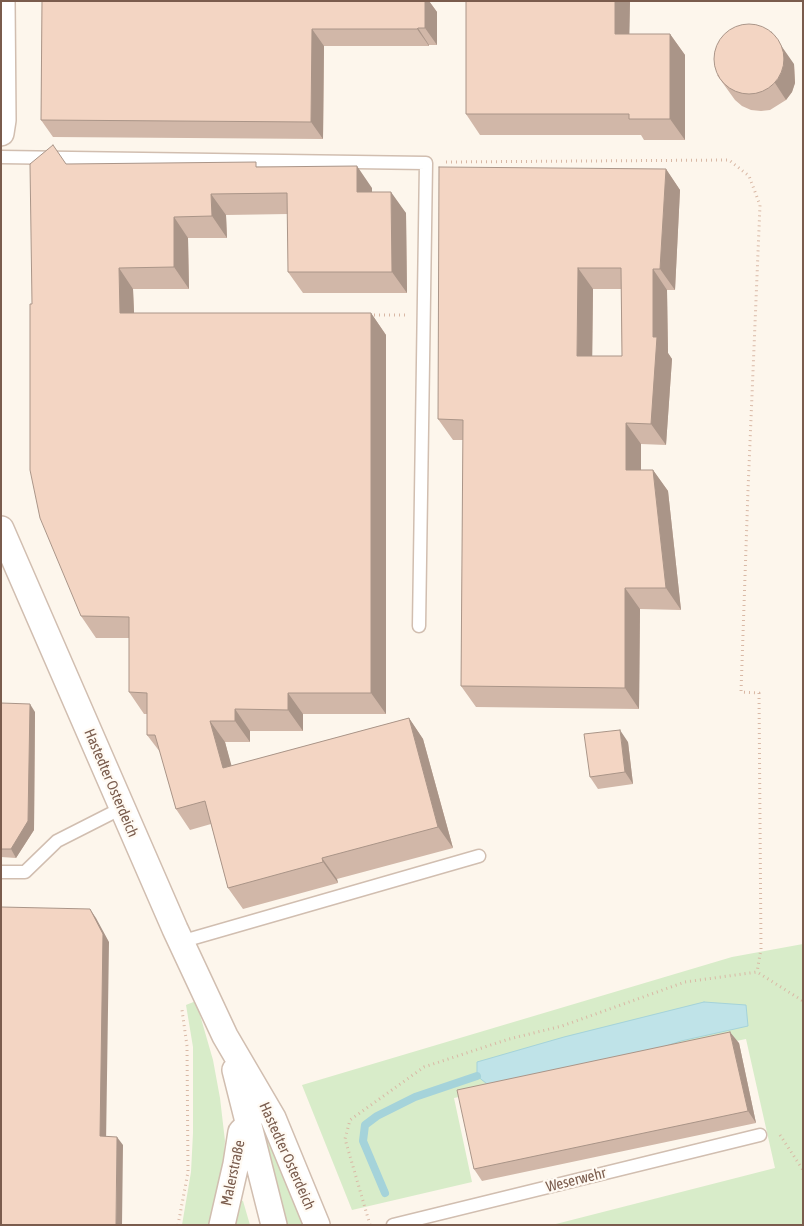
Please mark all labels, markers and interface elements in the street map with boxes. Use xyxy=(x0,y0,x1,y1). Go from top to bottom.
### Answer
street label: Hastedter Osterdeich xyxy=(80,726,142,840)
street label: Hastedter Osterdeich xyxy=(255,1099,319,1213)
street label: Malerstraße xyxy=(217,1139,249,1207)
street label: Weserwehr xyxy=(544,1164,608,1196)

